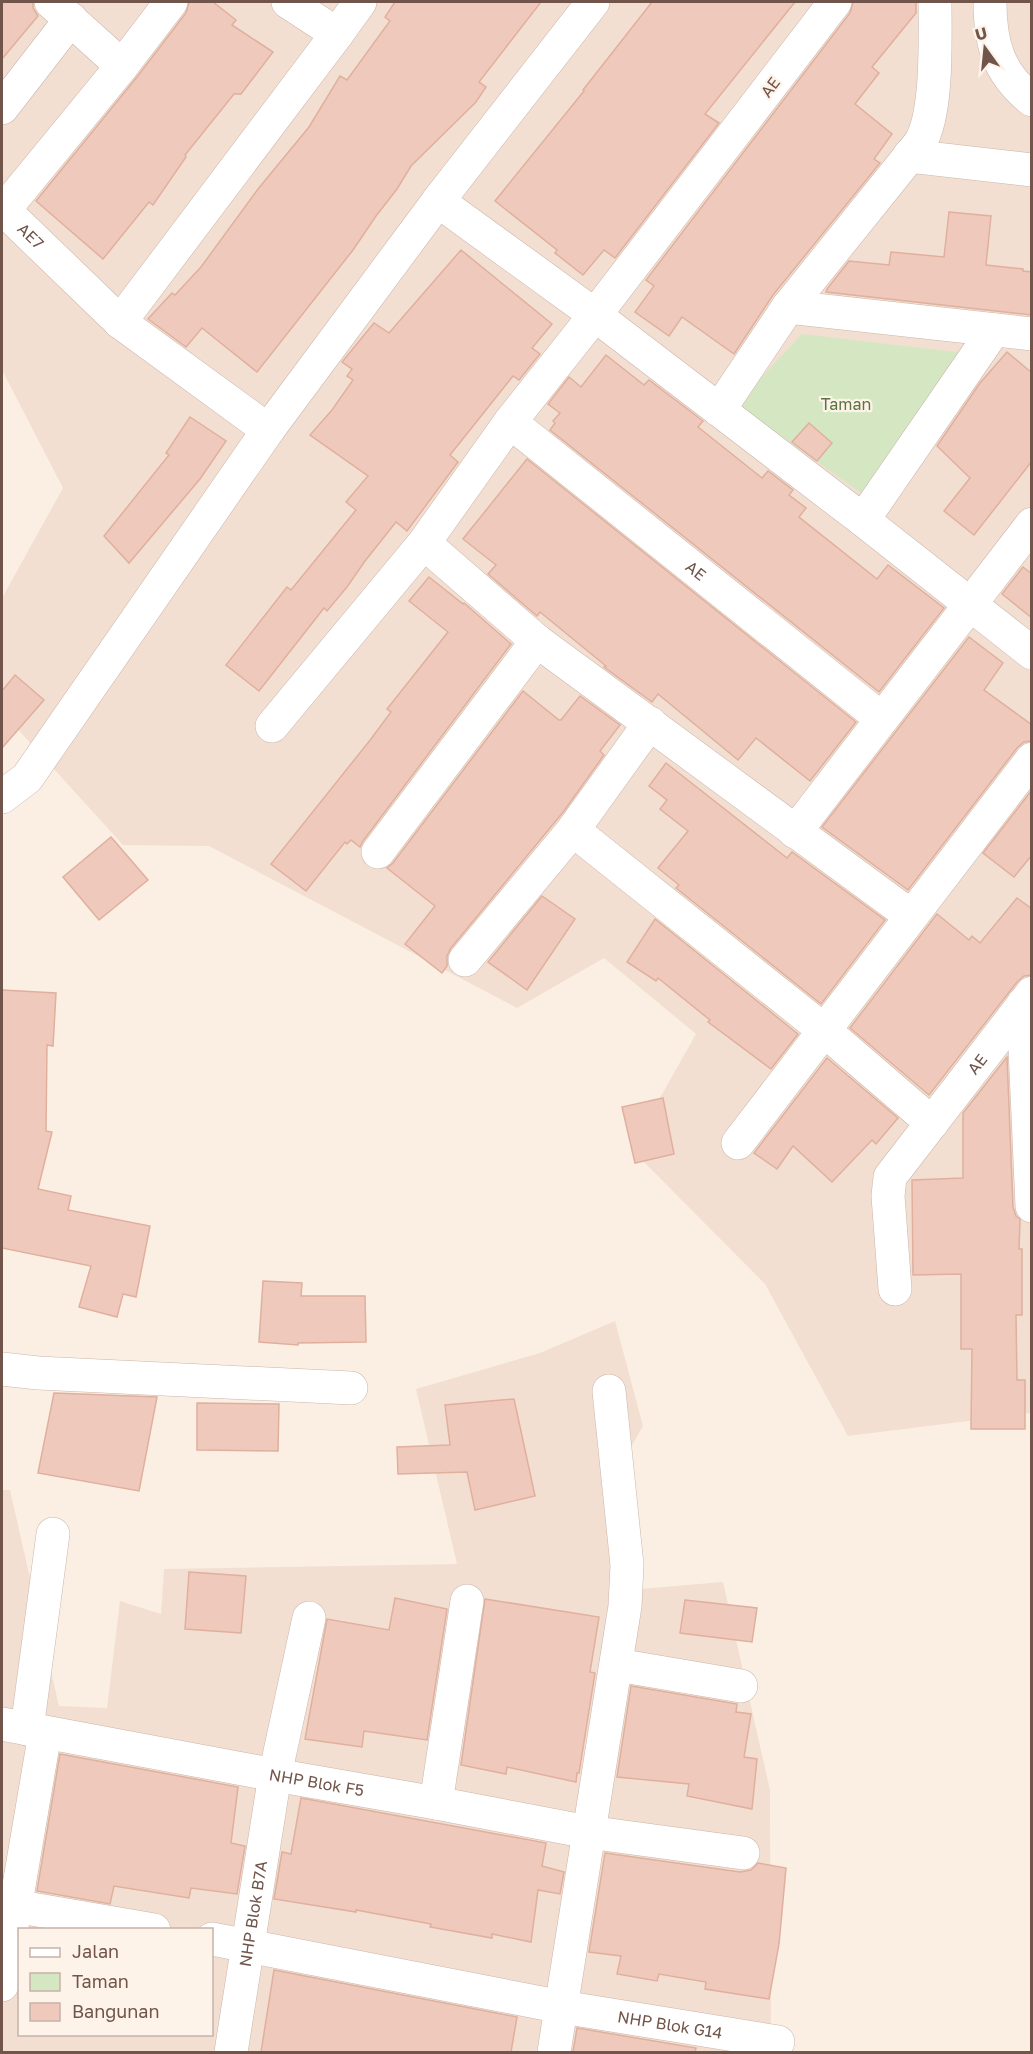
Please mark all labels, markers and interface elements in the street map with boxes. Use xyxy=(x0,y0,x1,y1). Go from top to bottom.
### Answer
north arrow xyxy=(955,18,1015,78)
text: U xyxy=(973,22,989,45)
street label: AE xyxy=(756,73,784,101)
street label: AE7 xyxy=(13,219,48,253)
park label: Taman xyxy=(821,394,871,414)
street label: AE xyxy=(682,556,710,585)
street label: AE xyxy=(963,1050,991,1078)
street label: NHP Blok F5 xyxy=(268,1764,366,1800)
street label: NHP Blok B7A xyxy=(235,1859,271,1968)
legend xyxy=(18,1928,213,2036)
text: Jalan xyxy=(72,1940,119,1962)
text: Taman xyxy=(72,1970,129,1992)
text: Bangunan xyxy=(72,2000,160,2022)
street label: NHP Blok G14 xyxy=(616,2006,724,2043)

